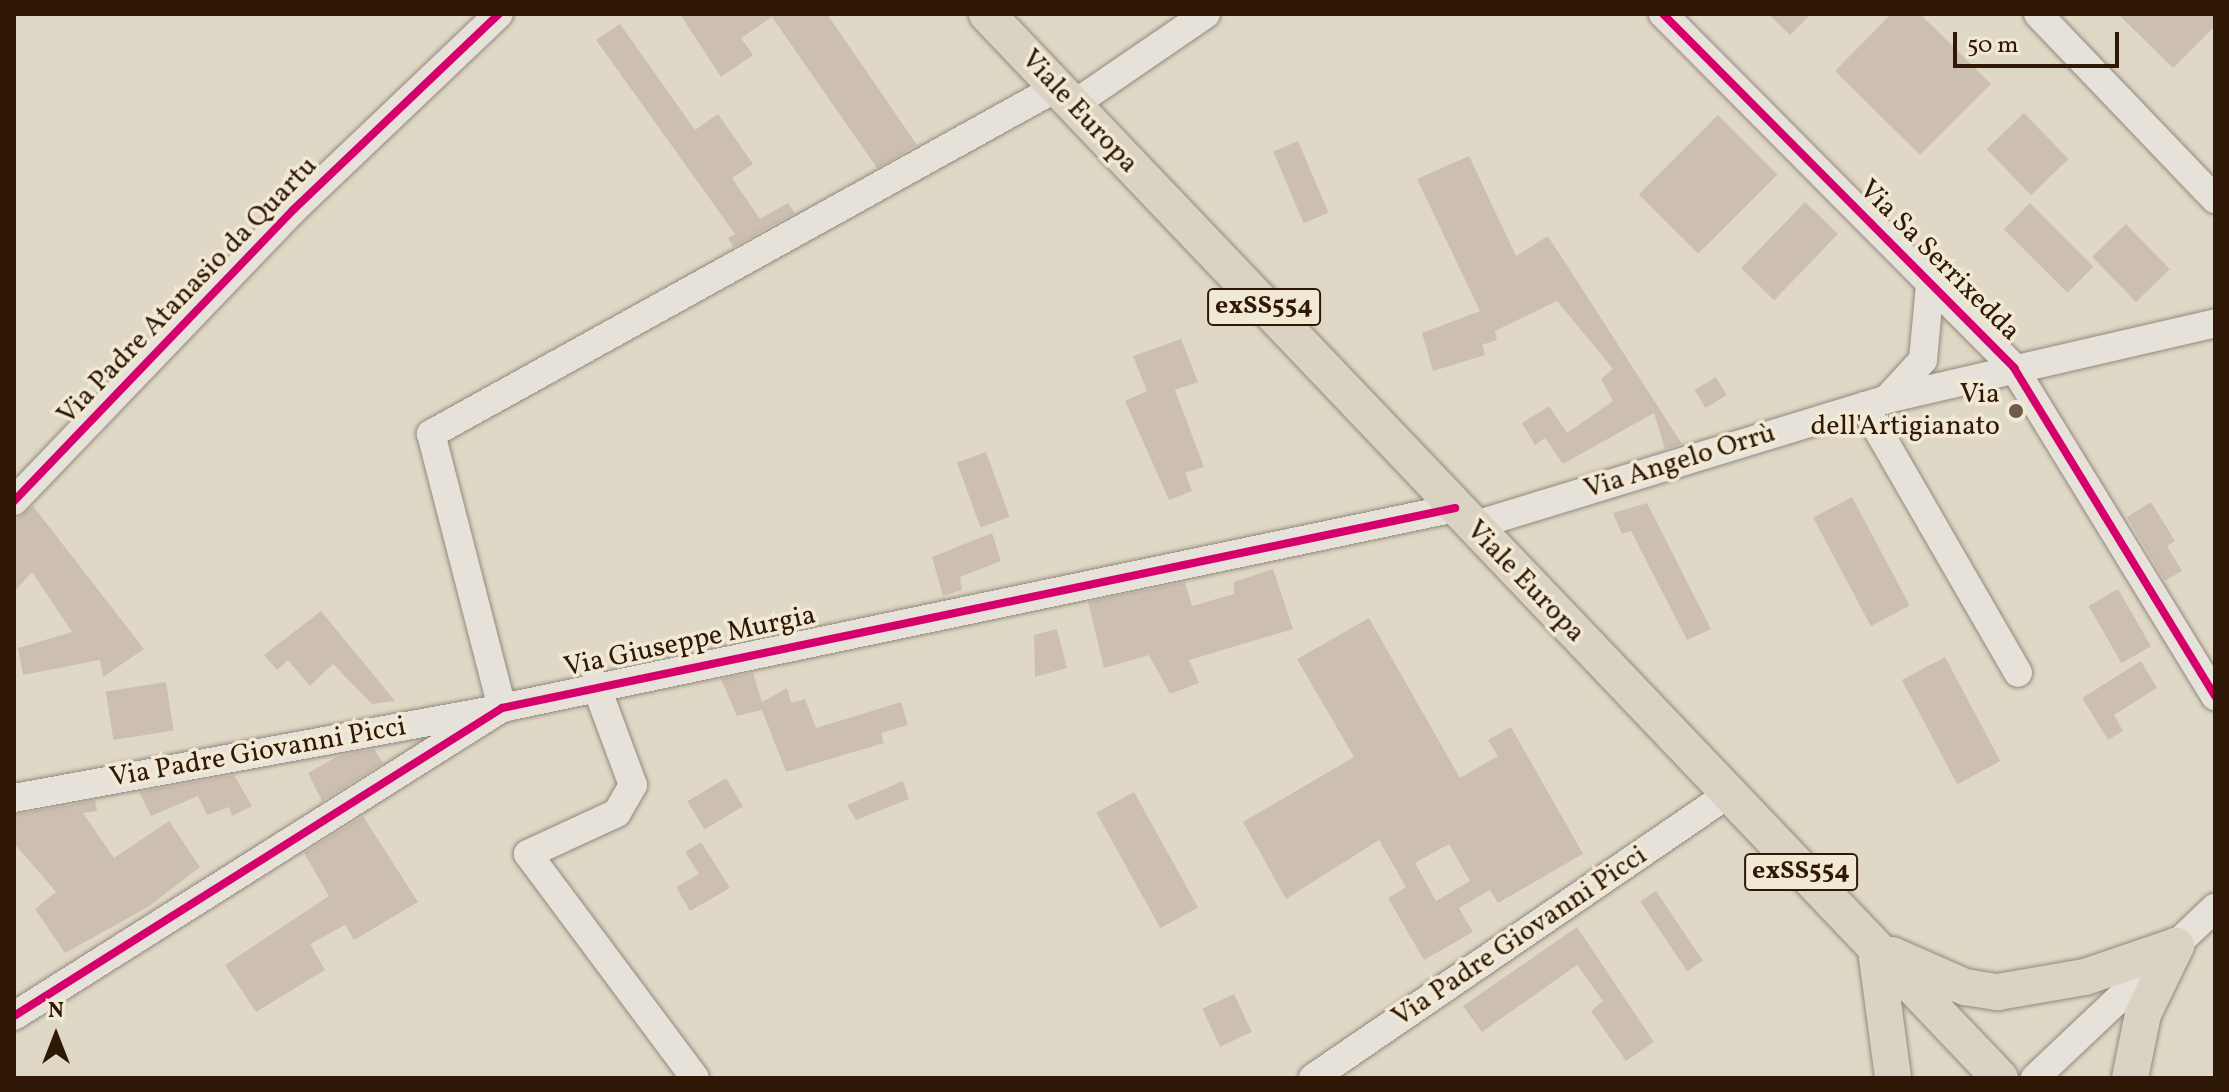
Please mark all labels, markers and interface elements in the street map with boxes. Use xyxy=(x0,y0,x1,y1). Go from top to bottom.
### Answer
scale bar xyxy=(1957,16,2123,66)
text: 50 m xyxy=(1967,29,2019,63)
street label: Viale Europa xyxy=(1013,43,1145,181)
street label: Via Padre Atanasio da Quartu xyxy=(51,150,325,432)
street label: Via Sa Serrixedda xyxy=(1851,173,2027,349)
road number: exSS554 xyxy=(1206,285,1322,329)
place label: Via dell'Artigianato xyxy=(1810,378,2000,444)
marker: Via dell'Artigianato xyxy=(2007,402,2025,420)
street label: Via Angelo Orrù xyxy=(1580,417,1780,507)
street label: Viale Europa xyxy=(1459,514,1591,650)
street label: Via Giuseppe Murgia xyxy=(561,599,819,685)
street label: Via Padre Giovanni Picci xyxy=(107,710,409,796)
street label: Via Padre Giovanni Picci xyxy=(1386,839,1654,1035)
road number: exSS554 xyxy=(1743,850,1859,894)
north arrow xyxy=(16,996,96,1076)
text: N xyxy=(48,996,64,1027)

